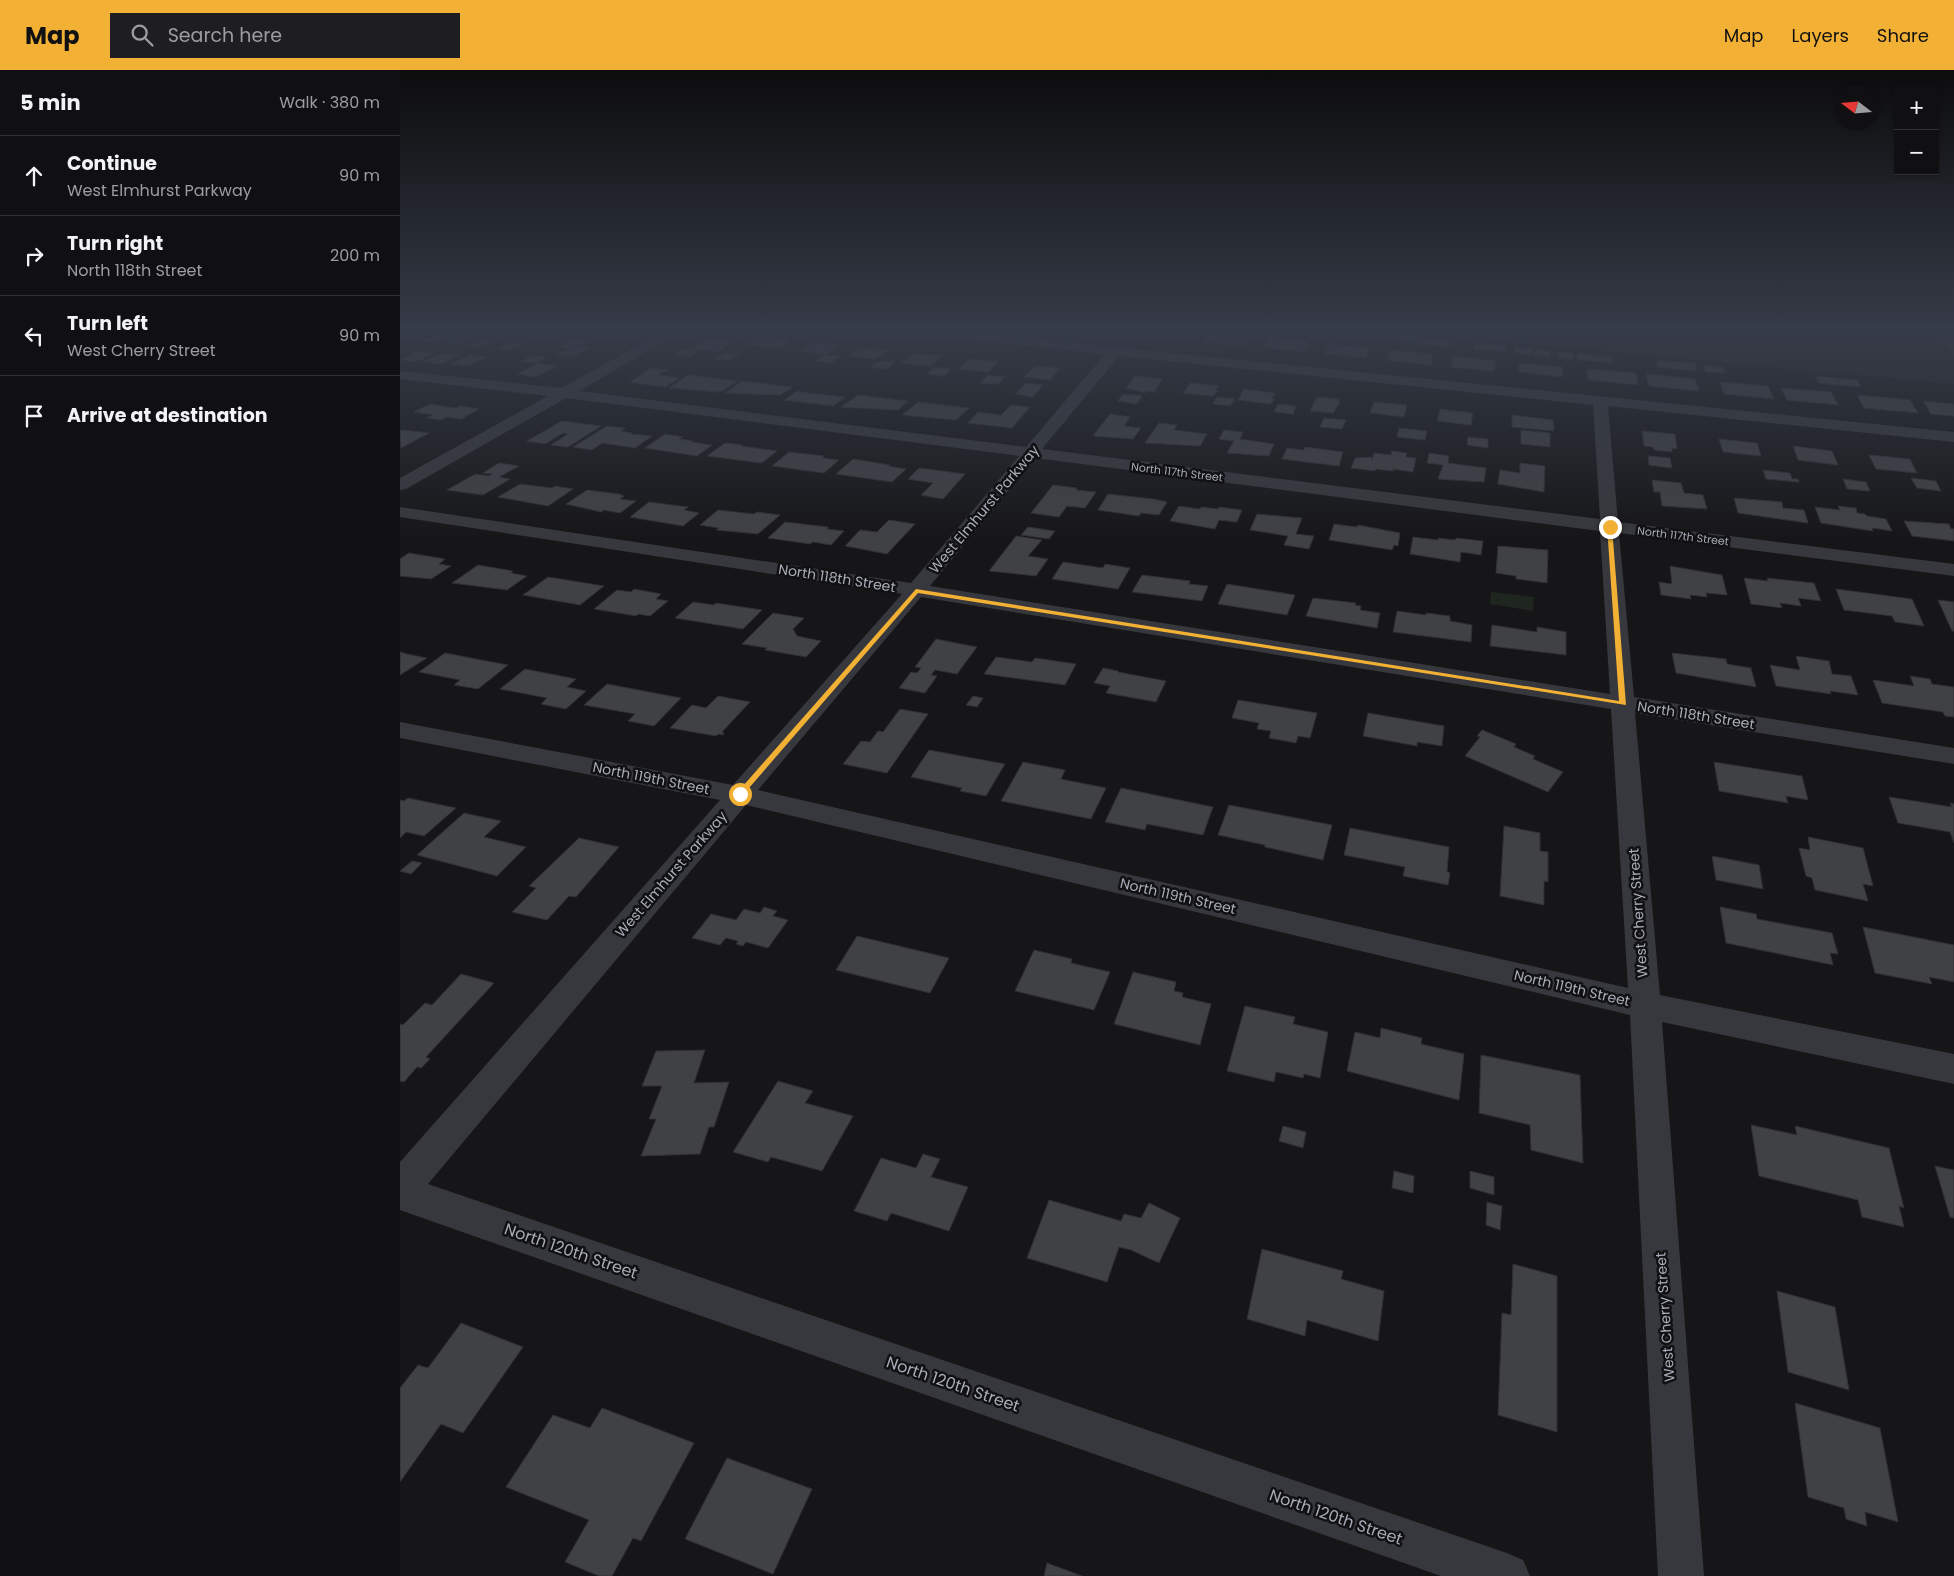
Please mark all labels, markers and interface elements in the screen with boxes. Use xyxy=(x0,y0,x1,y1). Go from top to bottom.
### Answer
search box xyxy=(110,13,460,58)
text: Map xyxy=(25,19,80,52)
icon: search xyxy=(128,21,156,49)
text: Search here xyxy=(168,22,282,49)
text: Map xyxy=(1724,23,1764,48)
text: Layers xyxy=(1792,23,1849,48)
text: Share xyxy=(1877,23,1929,48)
north arrow xyxy=(1834,85,1879,130)
map controls xyxy=(1894,85,1939,175)
button: + xyxy=(1894,85,1939,130)
text: 5 min xyxy=(20,88,81,117)
text: Walk · 380 m xyxy=(279,91,380,114)
button: − xyxy=(1894,130,1939,175)
text: Continue xyxy=(67,150,157,177)
icon: ahead xyxy=(20,162,48,190)
text: 90 m xyxy=(339,164,380,187)
text: West Elmhurst Parkway xyxy=(67,179,252,202)
text: Turn right xyxy=(67,230,163,257)
icon: right xyxy=(20,242,48,270)
text: 200 m xyxy=(330,244,380,267)
text: North 118th Street xyxy=(67,259,202,282)
text: Turn left xyxy=(67,310,148,337)
icon: left xyxy=(20,322,48,350)
text: 90 m xyxy=(339,324,380,347)
text: West Cherry Street xyxy=(67,339,216,362)
icon: arrive xyxy=(20,402,48,430)
text: Arrive at destination xyxy=(67,402,268,429)
street label: West Elmhurst Parkway xyxy=(924,441,1044,577)
street label: North 117th Street xyxy=(1130,458,1224,486)
route end xyxy=(1599,516,1622,539)
street label: North 117th Street xyxy=(1636,522,1730,550)
street label: North 118th Street xyxy=(777,559,897,597)
street label: North 118th Street xyxy=(1636,696,1756,734)
street label: North 119th Street xyxy=(591,757,711,799)
route start xyxy=(729,783,752,806)
street label: West Elmhurst Parkway xyxy=(610,806,732,942)
street label: West Cherry Street xyxy=(1623,847,1653,979)
street label: North 119th Street xyxy=(1118,873,1238,919)
street label: North 119th Street xyxy=(1512,965,1632,1011)
street label: North 120th Street xyxy=(501,1217,641,1285)
street label: West Cherry Street xyxy=(1650,1251,1680,1383)
street label: North 120th Street xyxy=(883,1350,1023,1418)
street label: North 120th Street xyxy=(1266,1483,1406,1551)

